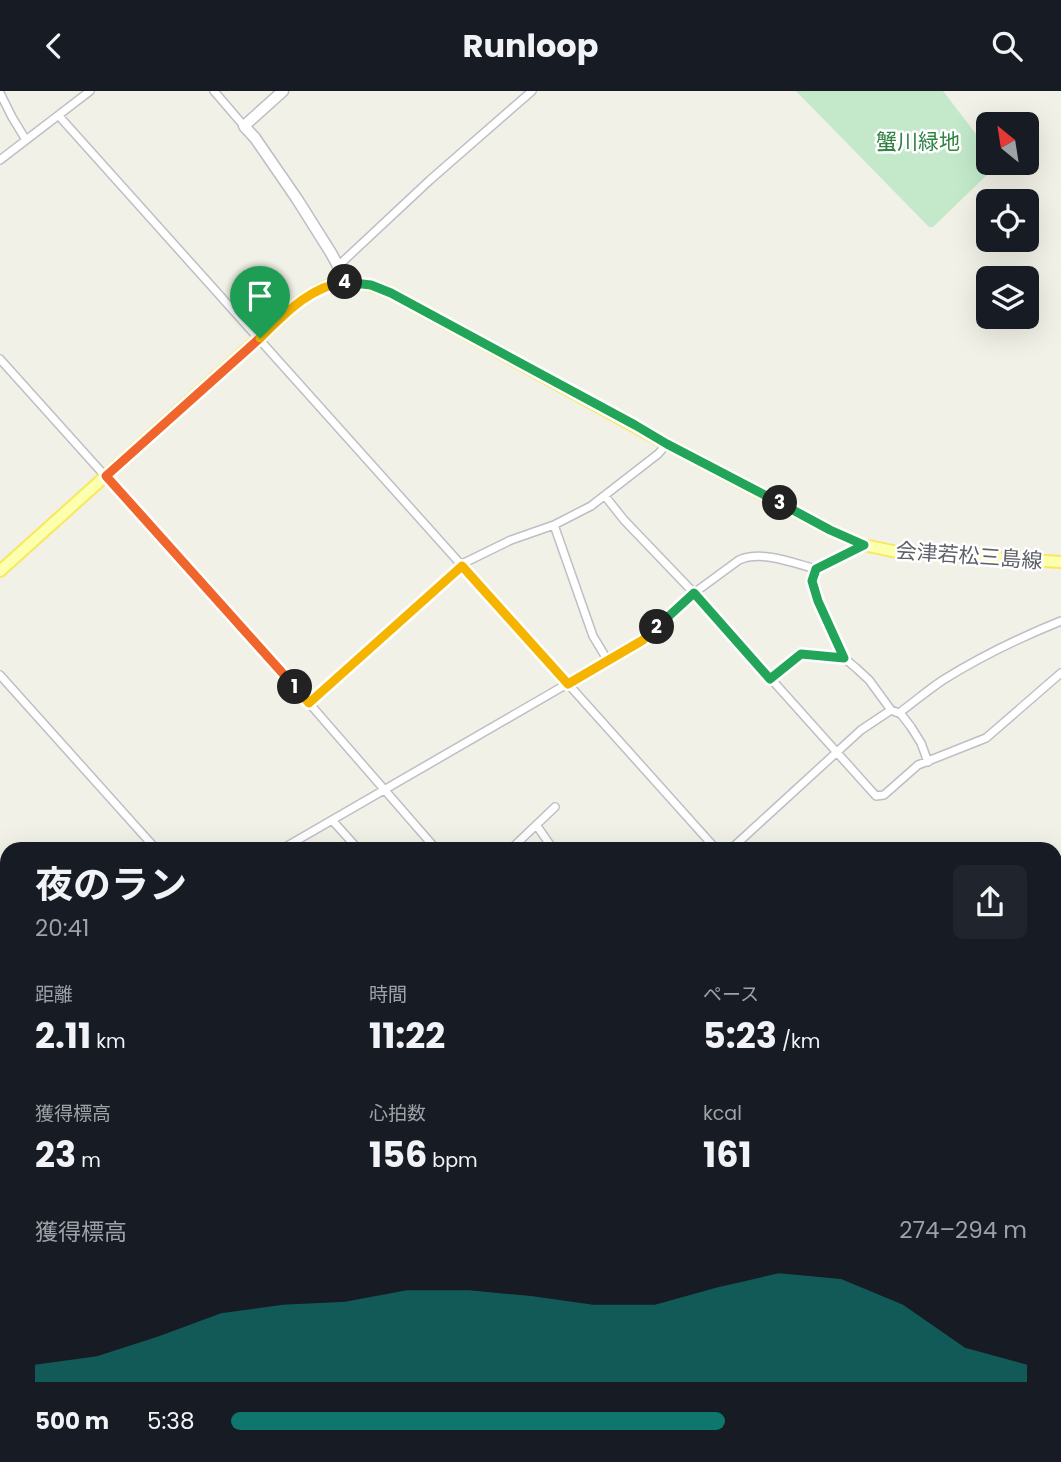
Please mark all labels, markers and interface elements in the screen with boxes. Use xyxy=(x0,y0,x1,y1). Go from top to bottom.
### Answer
text: Runloop xyxy=(463,23,598,68)
icon: back xyxy=(35,27,73,65)
icon: search xyxy=(988,27,1026,65)
north arrow xyxy=(976,112,1040,175)
map controls xyxy=(976,112,1039,329)
park label: 蟹川緑地 xyxy=(876,127,960,156)
button: locate xyxy=(976,189,1039,252)
pin: 4 xyxy=(328,265,362,299)
pin xyxy=(230,266,290,338)
button: layers xyxy=(976,266,1039,329)
text: 4 xyxy=(338,268,351,295)
icon: arrive xyxy=(241,277,279,315)
pin: 3 xyxy=(762,485,798,521)
text: 3 xyxy=(774,489,785,516)
street label: 会津若松三島線 xyxy=(895,536,1043,575)
pin: 2 xyxy=(640,609,674,645)
text: 2 xyxy=(651,613,662,640)
pin: 1 xyxy=(278,669,312,705)
text: 1 xyxy=(291,673,298,700)
text: 夜のラン xyxy=(35,858,187,911)
button: share xyxy=(953,865,1027,939)
text: 20:41 xyxy=(35,912,89,944)
text: 距離 xyxy=(35,981,73,1008)
text: 時間 xyxy=(369,981,407,1008)
text: ペース xyxy=(703,981,759,1008)
text: 2.11 xyxy=(35,1011,91,1060)
text: 11:22 xyxy=(369,1011,445,1060)
text: 5:23 xyxy=(703,1011,777,1060)
text: km xyxy=(91,1028,126,1055)
text: /km xyxy=(777,1028,820,1055)
text: 獲得標高 xyxy=(35,1100,111,1127)
text: 心拍数 xyxy=(369,1100,426,1127)
text: kcal xyxy=(703,1100,742,1127)
text: 23 xyxy=(35,1130,76,1179)
text: 156 xyxy=(369,1130,427,1179)
text: 161 xyxy=(703,1130,752,1179)
text: m xyxy=(76,1147,101,1174)
text: bpm xyxy=(427,1147,478,1174)
text: 274–294 m xyxy=(899,1214,1027,1246)
text: 獲得標高 xyxy=(35,1216,127,1248)
text: 500 m xyxy=(35,1405,109,1437)
text: 5:38 xyxy=(147,1405,194,1437)

